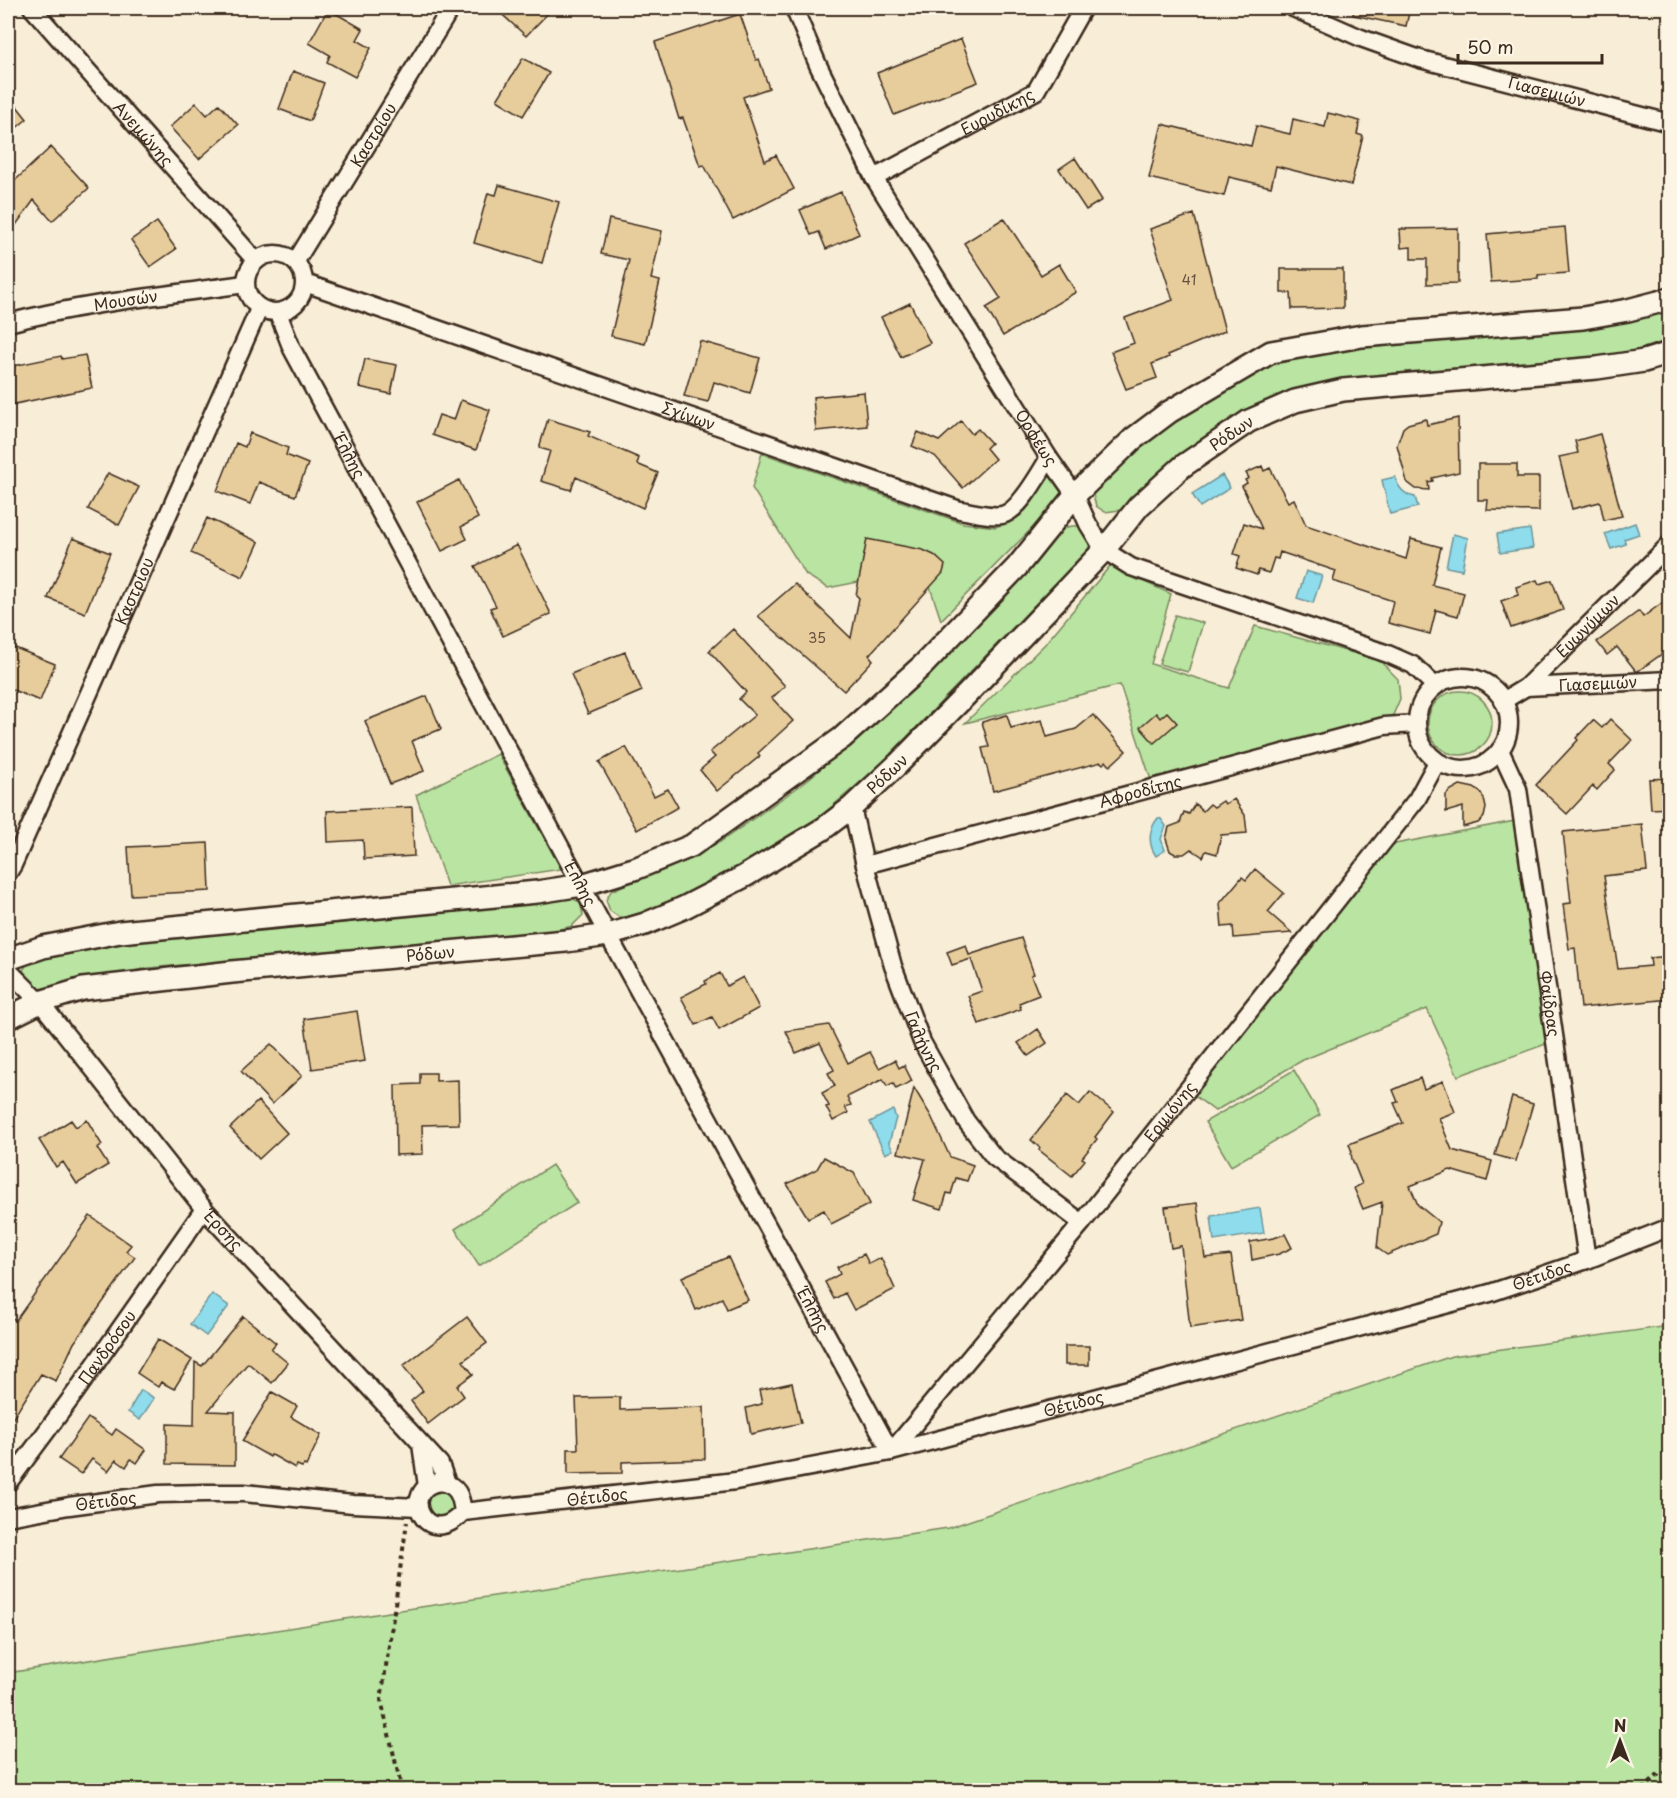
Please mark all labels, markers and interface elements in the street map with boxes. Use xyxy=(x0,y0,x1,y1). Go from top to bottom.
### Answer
scale bar xyxy=(1458,27,1602,65)
text: 50 m xyxy=(1467,33,1514,60)
street label: Γιασεμιών xyxy=(1506,69,1589,112)
street label: Ευρυδίκης xyxy=(956,81,1038,140)
street label: Ανεμώνης xyxy=(109,95,180,171)
street label: Καστρίου xyxy=(344,97,401,171)
house number: 41 xyxy=(1182,269,1196,290)
street label: Μουσών xyxy=(92,283,159,316)
street label: Σχίνων xyxy=(659,395,719,435)
street label: Ορφέως xyxy=(1010,404,1064,470)
street label: Ρόδων xyxy=(1204,408,1258,456)
street label: Έλλης xyxy=(328,427,372,482)
street label: Καστρίου xyxy=(108,553,159,628)
street label: Ευωνύμων xyxy=(1550,588,1625,662)
house number: 35 xyxy=(808,627,826,648)
street label: Γιασεμιών xyxy=(1558,669,1638,696)
street label: Ρόδων xyxy=(861,748,913,799)
street label: Αφροδίτης xyxy=(1096,768,1184,813)
street label: Έλλης xyxy=(558,855,603,910)
street label: Ρόδων xyxy=(405,938,456,967)
street label: Φαίδρας xyxy=(1534,969,1567,1038)
street label: Γαλήνης xyxy=(900,1007,949,1076)
street label: Ερμιόνης xyxy=(1138,1075,1201,1147)
street label: Έρσης xyxy=(198,1202,249,1255)
street label: Θέτιδος xyxy=(1509,1253,1574,1296)
street label: Έλλης xyxy=(791,1281,836,1336)
street label: Πανδρόσου xyxy=(72,1305,141,1389)
street label: Θέτιδος xyxy=(1040,1383,1106,1422)
street label: Θέτιδος xyxy=(565,1480,629,1511)
street label: Θέτιδος xyxy=(74,1484,138,1516)
north arrow xyxy=(1590,1711,1650,1771)
text: N xyxy=(1614,1713,1626,1737)

